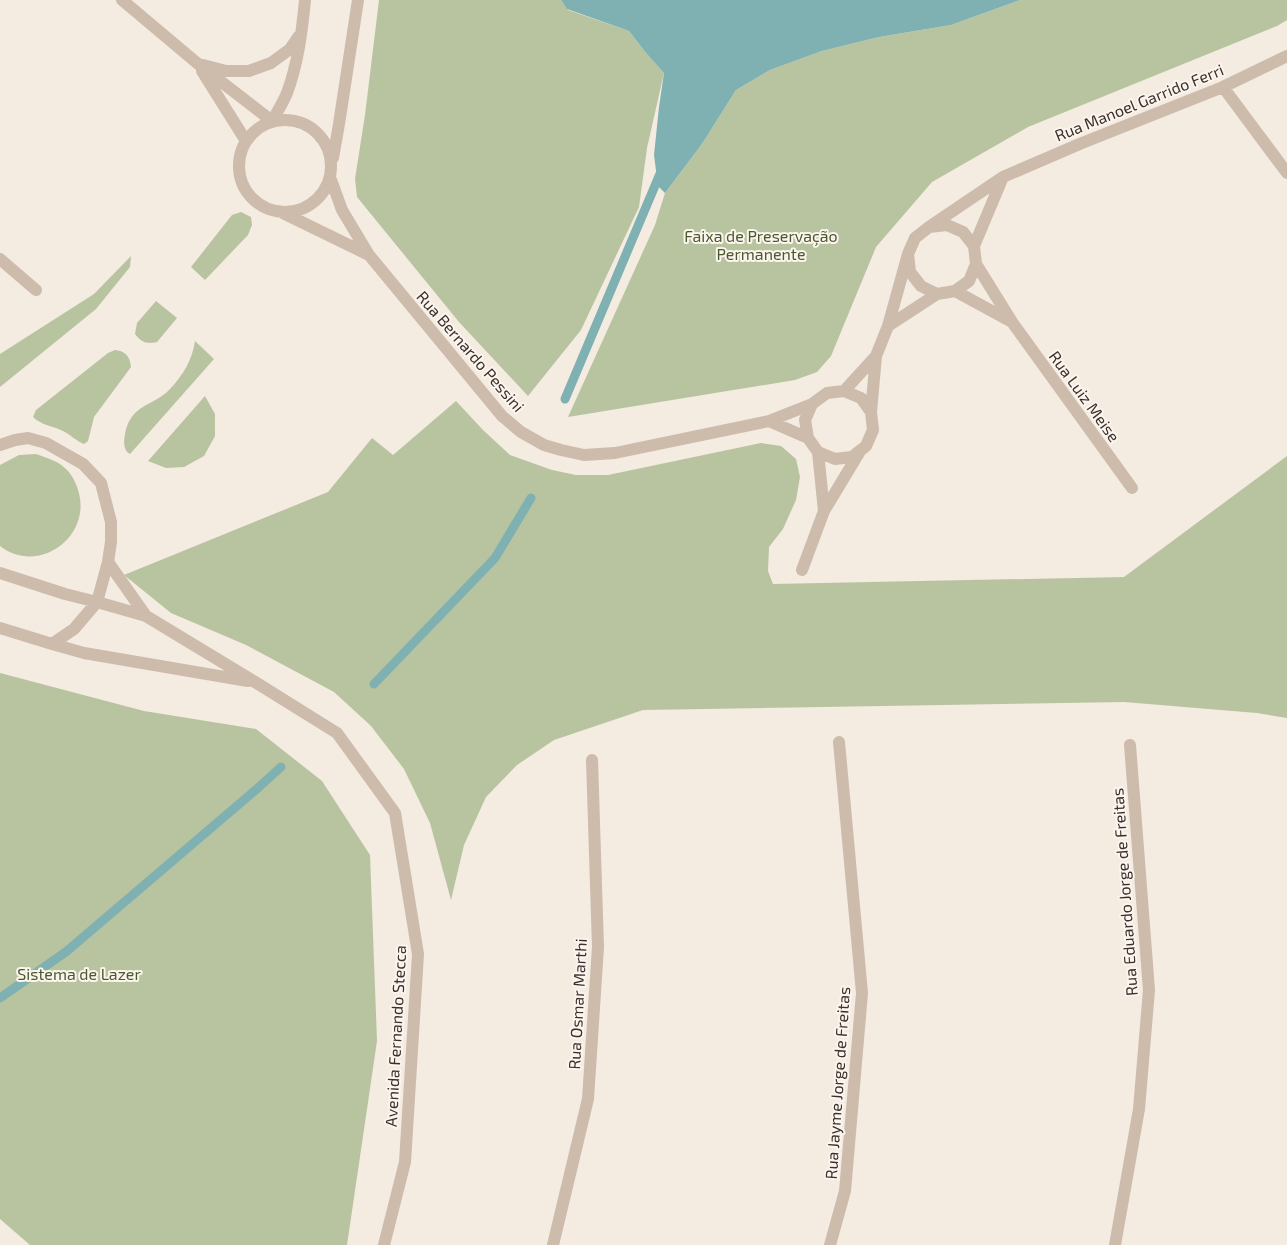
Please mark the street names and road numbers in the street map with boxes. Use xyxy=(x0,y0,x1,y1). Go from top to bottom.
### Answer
street label: Rua Manoel Garrido Ferri xyxy=(1052,59,1226,145)
street label: Rua Bernardo Pessini xyxy=(413,287,529,415)
street label: Rua Luiz Meise xyxy=(1046,347,1124,445)
street label: Rua Eduardo Jorge de Freitas xyxy=(1107,787,1141,997)
street label: Rua Osmar Marthi xyxy=(564,938,590,1070)
street label: Avenida Fernando Stecca xyxy=(381,945,409,1127)
street label: Rua Jayme Jorge de Freitas xyxy=(821,986,853,1180)

